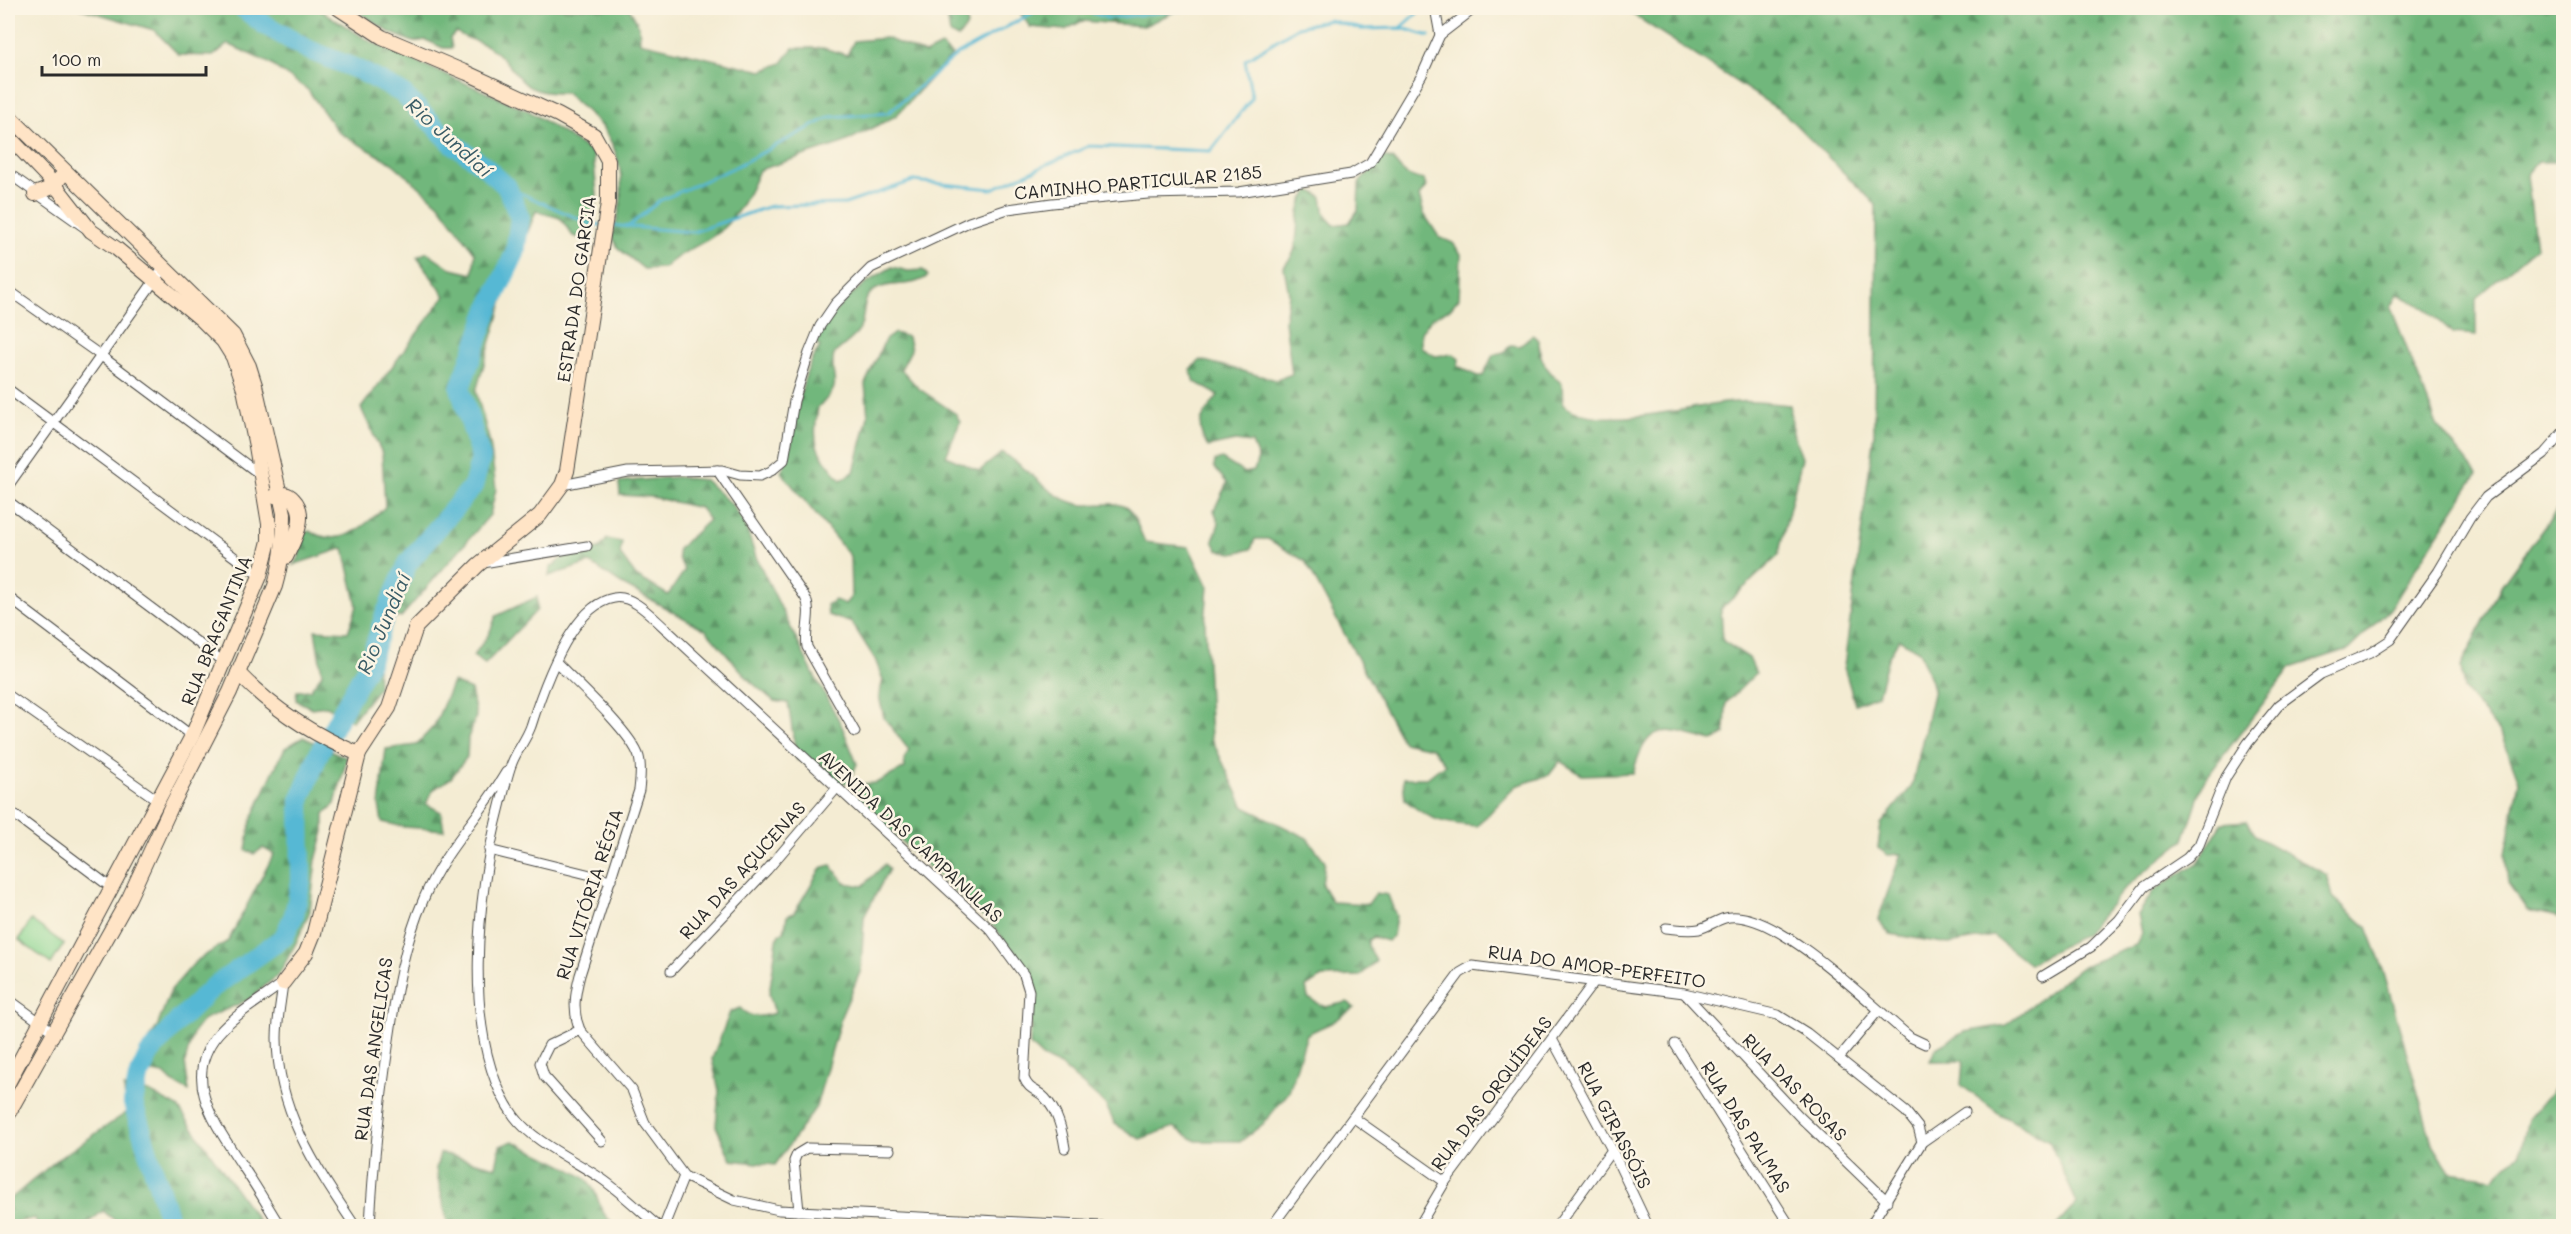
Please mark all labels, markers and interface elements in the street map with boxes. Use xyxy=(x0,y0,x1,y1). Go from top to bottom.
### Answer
scale bar xyxy=(42,39,206,77)
text: 100 m xyxy=(51,47,101,71)
water label: Rio Jundiaí xyxy=(401,91,499,183)
street label: CAMINHO PARTICULAR 2185 xyxy=(1013,159,1263,205)
street label: ESTRADA DO GARCIA xyxy=(551,194,601,384)
street label: RUA BRAGANTINA xyxy=(175,551,257,709)
water label: Rio Jundiaí xyxy=(350,568,416,678)
street label: AVENIDA DAS CAMPANULAS xyxy=(814,744,1008,928)
street label: RUA DAS AÇUCENAS xyxy=(674,796,810,944)
street label: RUA VITÓRIA RÉGIA xyxy=(550,805,628,983)
street label: RUA DO AMOR-PERFEITO xyxy=(1487,939,1707,993)
street label: RUA DAS ANGELICAS xyxy=(348,956,398,1142)
street label: RUA DAS ORQUÍDEAS xyxy=(1425,1011,1557,1175)
street label: RUA DAS ROSAS xyxy=(1737,1028,1853,1146)
street label: RUA GIRASSÓIS xyxy=(1573,1057,1657,1193)
street label: RUA DAS PALMAS xyxy=(1696,1057,1796,1197)

